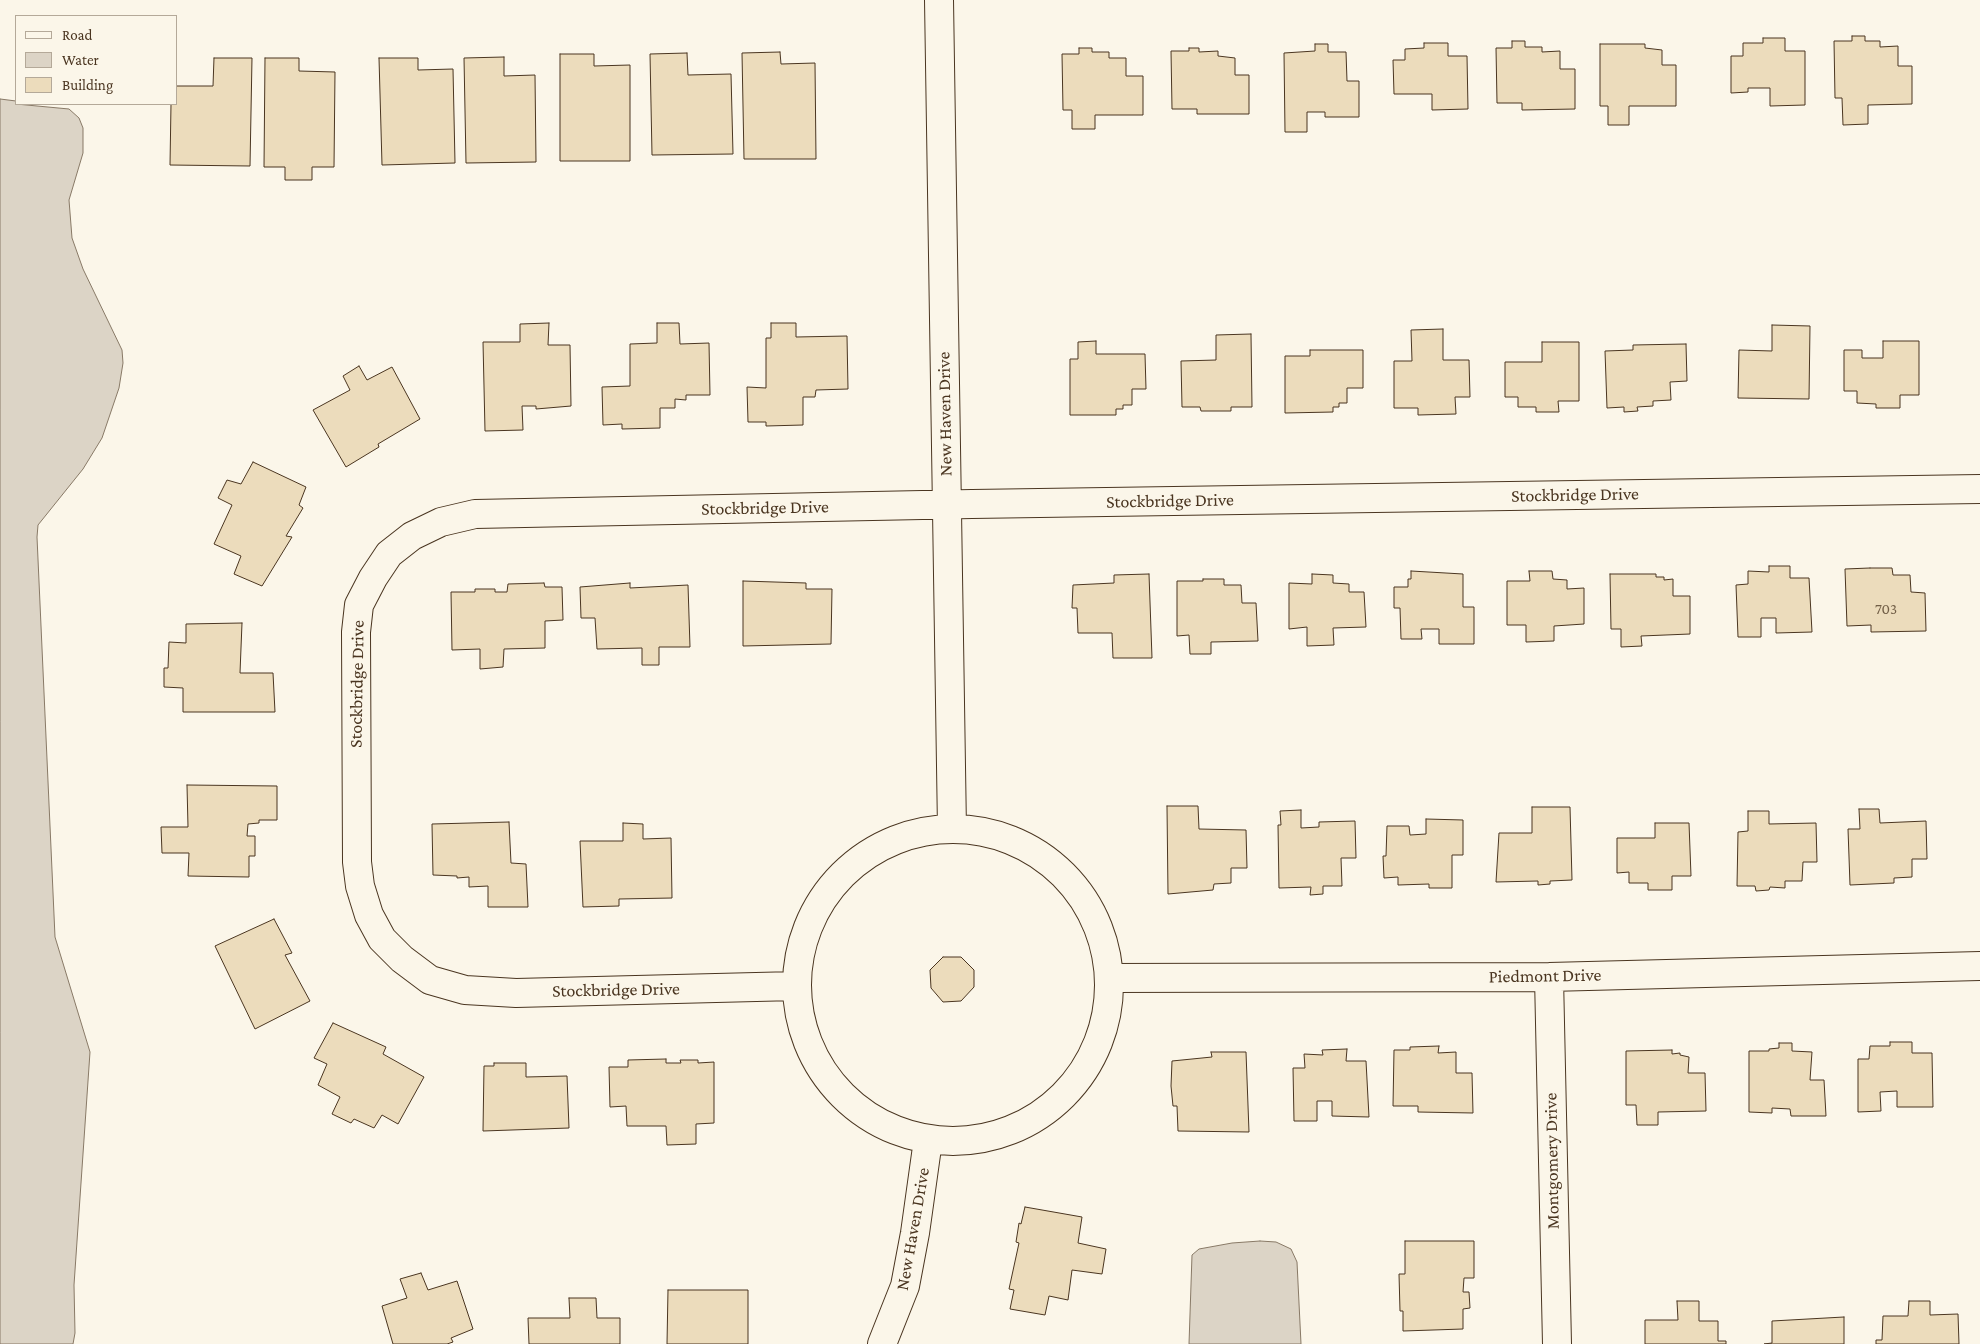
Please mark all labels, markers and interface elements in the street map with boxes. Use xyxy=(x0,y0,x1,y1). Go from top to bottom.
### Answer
legend xyxy=(15,15,178,105)
text: Road xyxy=(62,27,92,43)
text: Water xyxy=(62,52,99,68)
text: Building xyxy=(62,77,113,93)
street label: New Haven Drive xyxy=(933,352,957,476)
street label: Stockbridge Drive xyxy=(1511,483,1639,507)
street label: Stockbridge Drive xyxy=(1106,489,1234,513)
street label: Stockbridge Drive xyxy=(701,496,829,520)
house number: 703 xyxy=(1875,600,1897,618)
street label: Stockbridge Drive xyxy=(345,620,369,748)
street label: Piedmont Drive xyxy=(1488,964,1602,988)
street label: Stockbridge Drive xyxy=(552,978,680,1002)
street label: Montgomery Drive xyxy=(1540,1093,1564,1229)
street label: New Haven Drive xyxy=(892,1166,934,1292)

